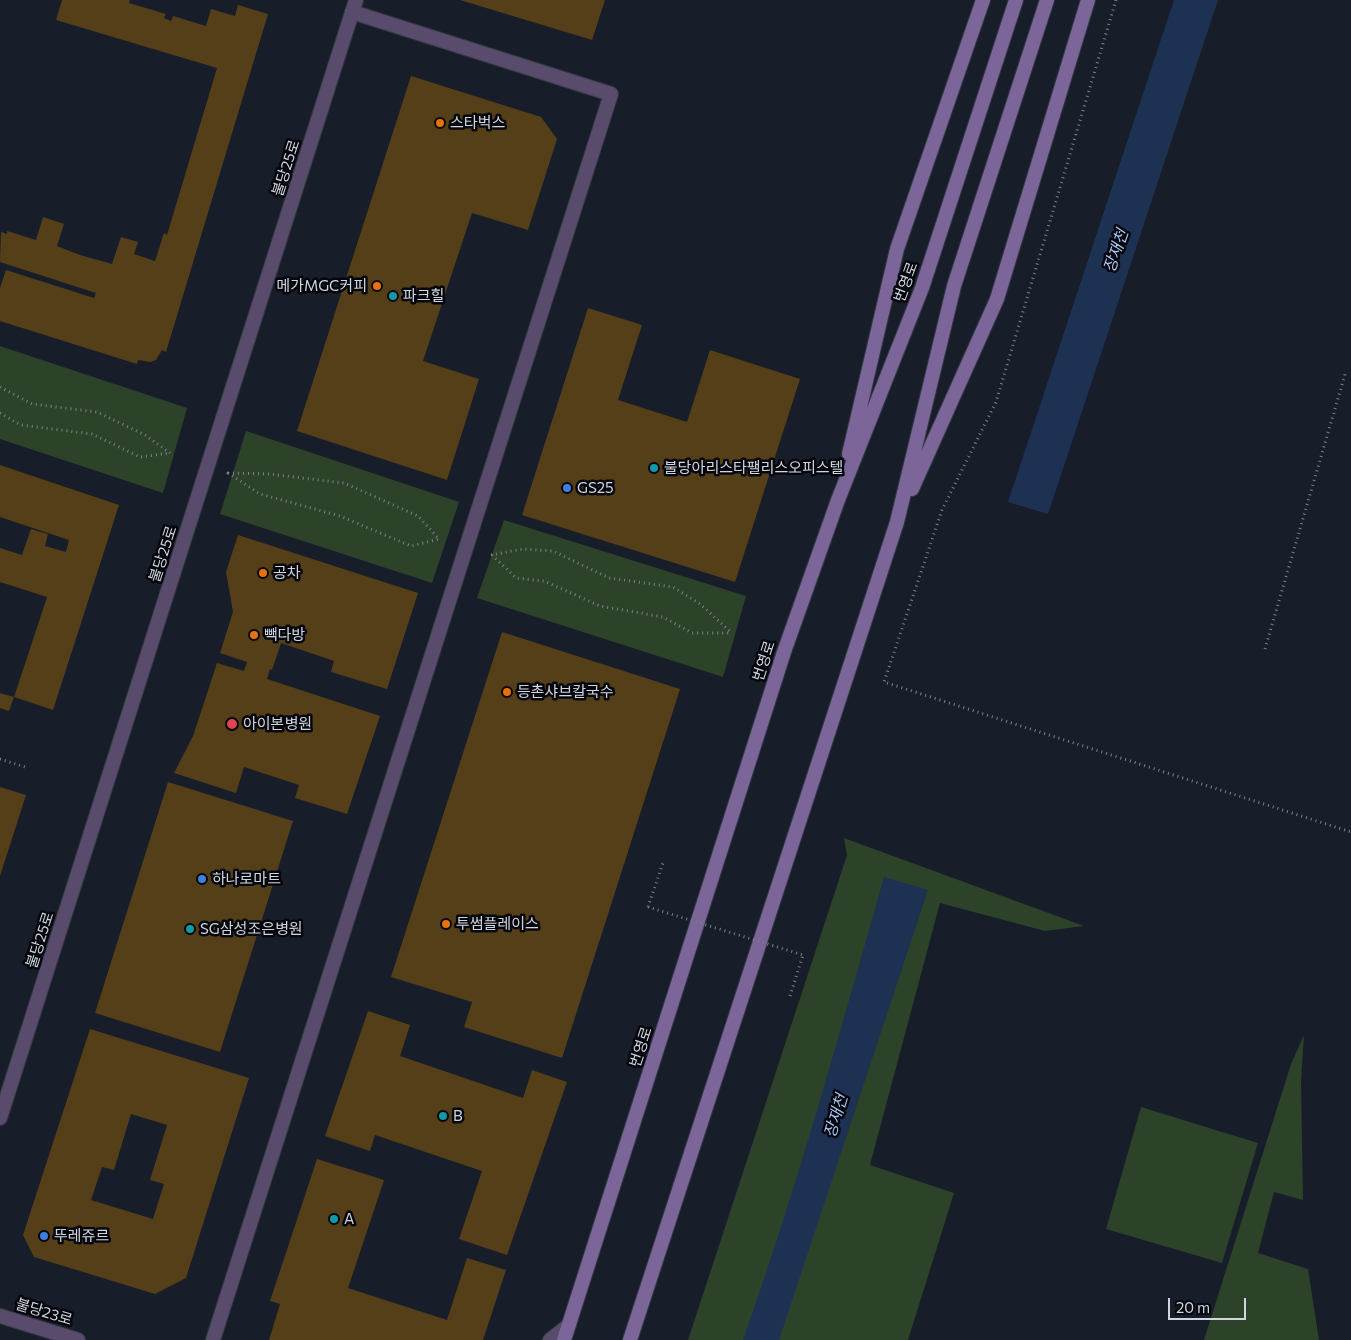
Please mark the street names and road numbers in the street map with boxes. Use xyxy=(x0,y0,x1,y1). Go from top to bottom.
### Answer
street label: 불당25로 xyxy=(268,137,304,199)
street label: 번영로 xyxy=(890,259,922,305)
street label: 불당25로 xyxy=(145,523,181,585)
street label: 번영로 xyxy=(749,639,779,683)
street label: 불당25로 xyxy=(22,909,58,971)
street label: 번영로 xyxy=(626,1025,656,1069)
street label: 불당23로 xyxy=(14,1295,74,1329)

